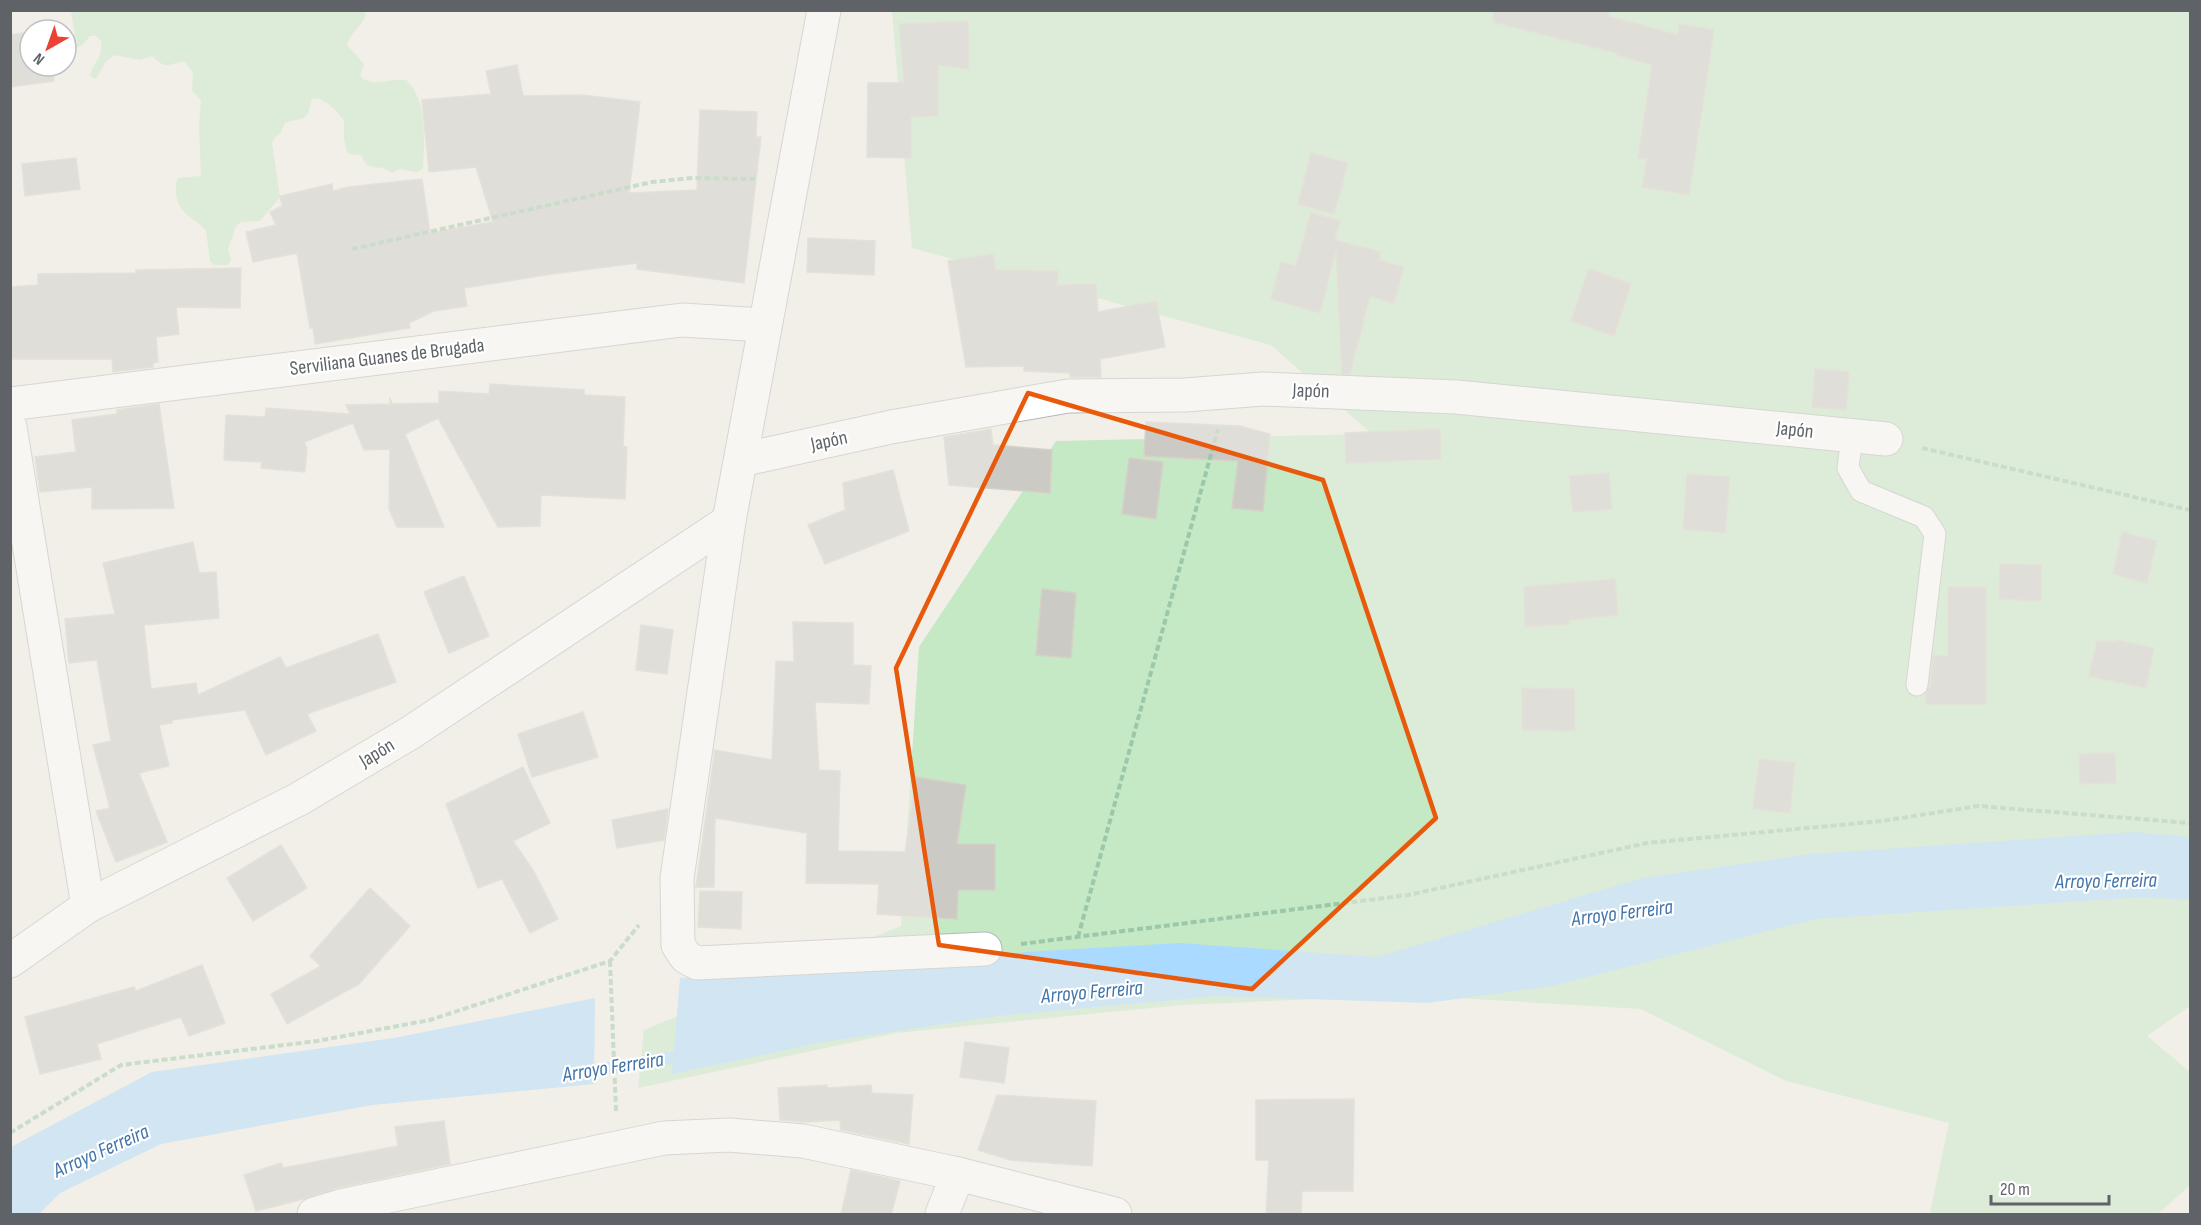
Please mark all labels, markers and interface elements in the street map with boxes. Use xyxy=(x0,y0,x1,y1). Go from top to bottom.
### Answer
north arrow xyxy=(18,18,78,78)
text: N xyxy=(30,48,49,68)
street label: Serviliana Guanes de Brugada xyxy=(288,333,486,381)
street label: Japón xyxy=(1291,378,1330,404)
street label: Japón xyxy=(1774,416,1815,444)
street label: Japón xyxy=(807,425,850,457)
street label: Japón xyxy=(354,733,399,773)
water label: Arroyo Ferreira xyxy=(2054,868,2158,894)
water label: Arroyo Ferreira xyxy=(1569,894,1675,932)
water label: Arroyo Ferreira xyxy=(1039,975,1144,1009)
water label: Arroyo Ferreira xyxy=(560,1047,666,1087)
water label: Arroyo Ferreira xyxy=(48,1119,153,1184)
scale bar xyxy=(1991,1168,2110,1206)
text: 20 m xyxy=(2000,1179,2030,1200)

